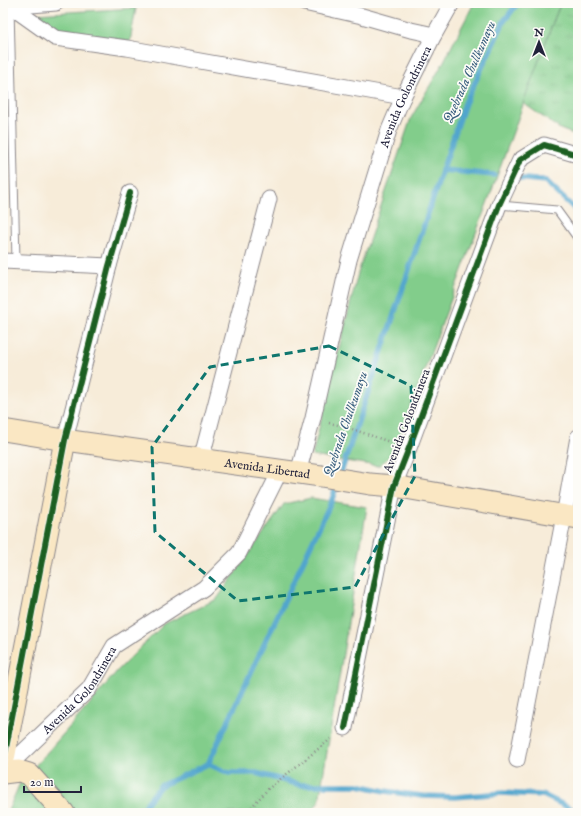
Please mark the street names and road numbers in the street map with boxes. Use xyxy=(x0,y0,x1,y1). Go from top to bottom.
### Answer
street label: Avenida Golondrinera xyxy=(376,43,435,150)
street label: Avenida Golondrinera xyxy=(380,366,434,476)
street label: Avenida Libertad xyxy=(223,455,312,482)
street label: Avenida Golondrinera xyxy=(38,643,120,738)

